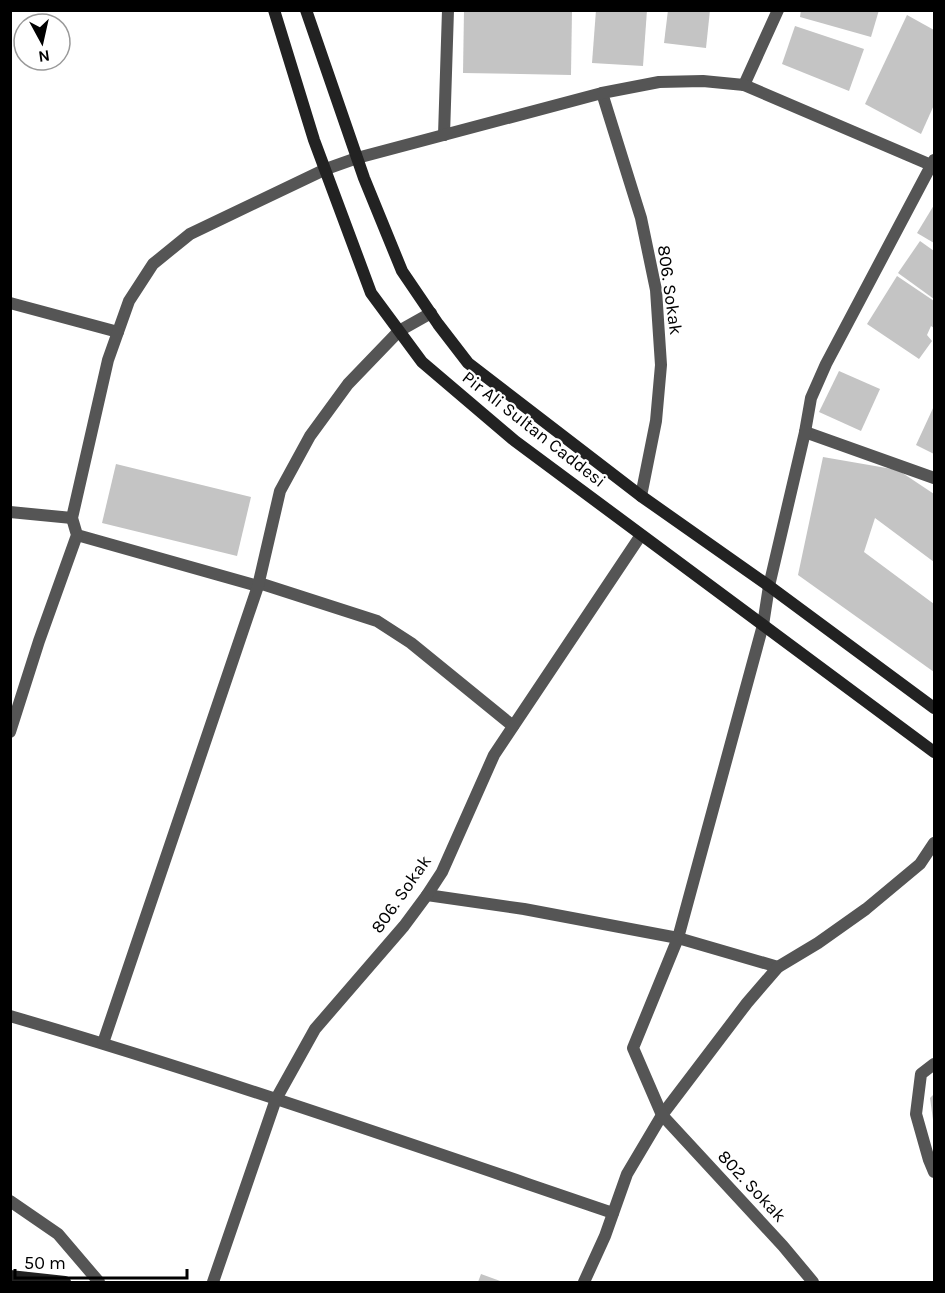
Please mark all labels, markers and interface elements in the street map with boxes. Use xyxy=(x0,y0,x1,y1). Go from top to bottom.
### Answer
north arrow xyxy=(12,12,72,72)
text: N xyxy=(37,46,51,67)
street label: 806. Sokak xyxy=(653,244,687,336)
street label: Pir Ali Sultan Caddesi xyxy=(458,366,610,492)
street label: 806. Sokak xyxy=(366,851,436,937)
street label: 802. Sokak xyxy=(713,1145,791,1227)
scale bar xyxy=(15,1242,188,1280)
text: 50 m xyxy=(24,1252,66,1274)

